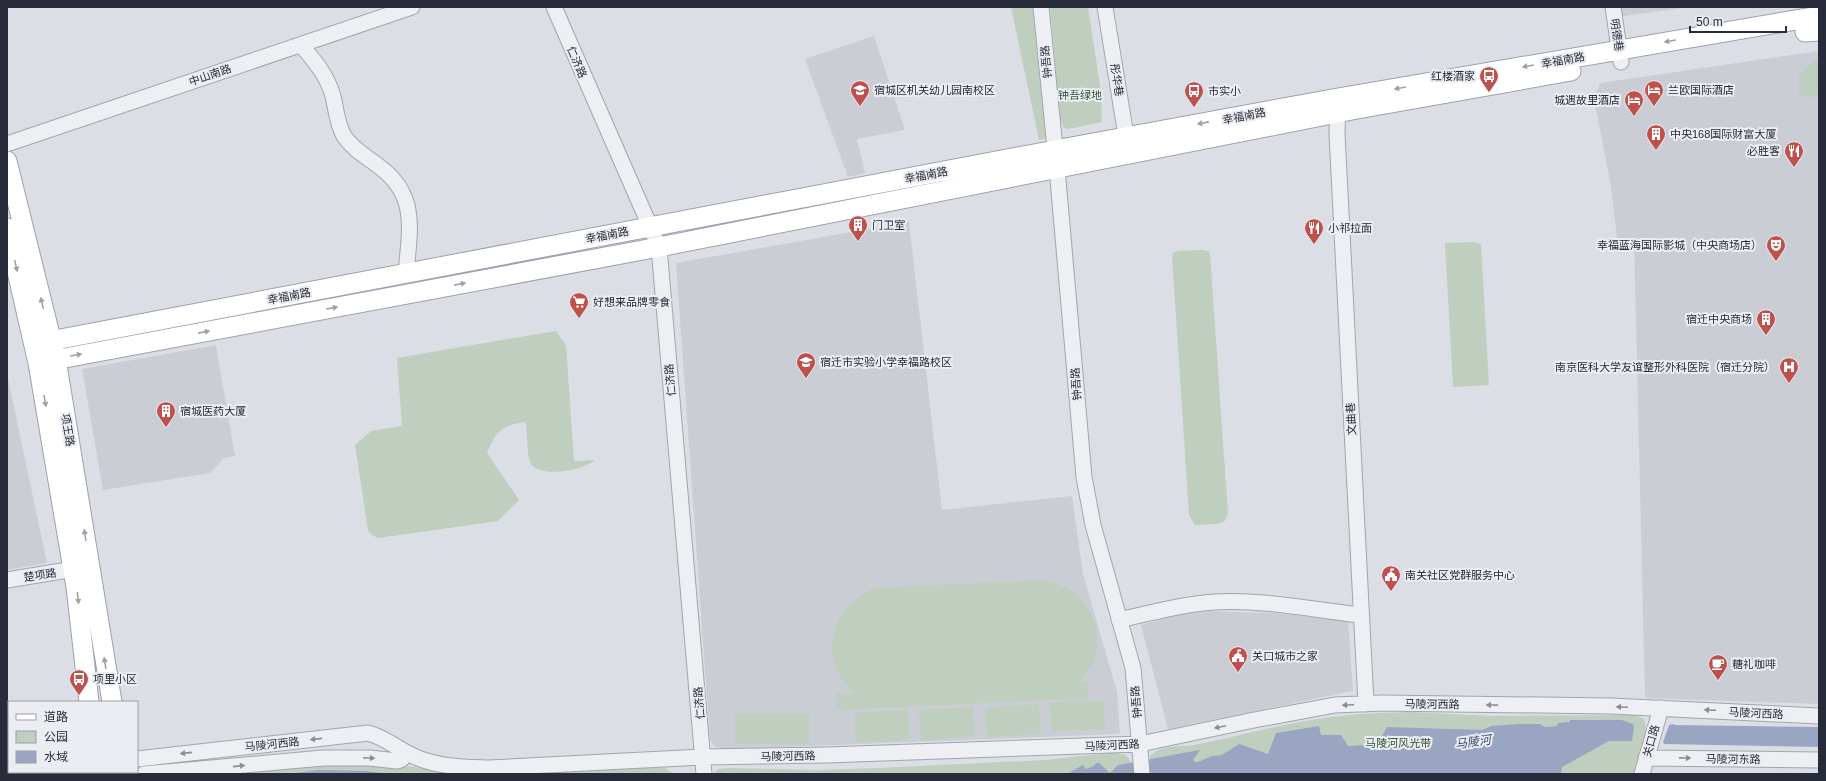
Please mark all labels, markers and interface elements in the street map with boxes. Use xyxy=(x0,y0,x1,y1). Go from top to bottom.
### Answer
scale bar xyxy=(1690,8,1786,34)
text: 50 m xyxy=(1696,15,1723,29)
street label: 明德巷 xyxy=(1608,18,1626,52)
one-way arrow xyxy=(1664,39,1676,45)
street label: 仁济路 xyxy=(565,44,589,80)
street label: 钟吾路 xyxy=(1038,45,1054,79)
street label: 幸福南路 xyxy=(1540,50,1586,70)
street label: 中山南路 xyxy=(187,62,233,88)
street label: 彤华巷 xyxy=(1108,63,1126,97)
one-way arrow xyxy=(1522,63,1534,69)
bus stop icon: 红楼酒家 xyxy=(1478,65,1500,93)
place label: 红楼酒家 xyxy=(1431,70,1475,82)
school or university icon: 宿城区机关幼儿园南校区 xyxy=(849,79,871,107)
hotel icon: 兰欧国际酒店 xyxy=(1643,79,1665,107)
bus stop icon: 市实小 xyxy=(1183,80,1205,108)
place label: 宿城区机关幼儿园南校区 xyxy=(874,84,995,96)
place label: 兰欧国际酒店 xyxy=(1668,84,1734,96)
place label: 市实小 xyxy=(1208,85,1241,97)
one-way arrow xyxy=(1394,85,1406,91)
park label: 钟吾绿地 xyxy=(1058,89,1102,101)
hotel icon: 城遇故里酒店 xyxy=(1623,89,1645,117)
place label: 城遇故里酒店 xyxy=(1554,94,1620,106)
street label: 幸福南路 xyxy=(1221,106,1267,126)
one-way arrow xyxy=(1197,121,1209,127)
building icon: 中央168国际财富大厦 xyxy=(1645,123,1667,151)
place label: 中央168国际财富大厦 xyxy=(1670,128,1776,140)
restaurant icon: 必胜客 xyxy=(1783,140,1805,168)
place label: 必胜客 xyxy=(1747,145,1780,157)
street label: 幸福南路 xyxy=(903,165,949,185)
building icon: 门卫室 xyxy=(847,214,869,242)
restaurant icon: 小祁拉面 xyxy=(1303,217,1325,245)
place label: 门卫室 xyxy=(872,219,905,231)
place label: 小祁拉面 xyxy=(1328,222,1372,234)
street label: 幸福南路 xyxy=(584,225,630,245)
theatre icon: 幸福蓝海国际影城（中央商场店） xyxy=(1765,234,1787,262)
place label: 幸福蓝海国际影城（中央商场店） xyxy=(1597,239,1762,251)
one-way arrow xyxy=(13,260,19,272)
one-way arrow xyxy=(454,281,466,287)
street label: 幸福南路 xyxy=(266,286,312,306)
supermarket icon: 好想来品牌零食 xyxy=(568,291,590,319)
place label: 好想来品牌零食 xyxy=(593,296,670,308)
one-way arrow xyxy=(39,297,45,309)
one-way arrow xyxy=(326,305,338,311)
building icon: 宿迁中央商场 xyxy=(1755,308,1777,336)
place label: 宿迁中央商场 xyxy=(1686,313,1752,325)
one-way arrow xyxy=(198,328,210,334)
school or university icon: 宿迁市实验小学幸福路校区 xyxy=(795,351,817,379)
one-way arrow xyxy=(70,352,82,358)
place label: 宿迁市实验小学幸福路校区 xyxy=(820,356,952,368)
hospital icon: 南京医科大学友谊整形外科医院（宿迁分院） xyxy=(1778,356,1800,384)
place label: 南京医科大学友谊整形外科医院（宿迁分院） xyxy=(1555,361,1775,373)
street label: 仁济路 xyxy=(663,363,677,397)
street label: 钟吾路 xyxy=(1069,367,1083,401)
one-way arrow xyxy=(42,395,48,407)
building icon: 宿城医药大厦 xyxy=(155,400,177,428)
street label: 文曲巷 xyxy=(1344,402,1358,436)
place label: 宿城医药大厦 xyxy=(180,405,246,417)
street label: 项王路 xyxy=(59,413,77,447)
one-way arrow xyxy=(82,529,88,541)
public building icon: 南关社区党群服务中心 xyxy=(1380,564,1402,592)
street label: 楚项路 xyxy=(23,566,57,584)
place label: 南关社区党群服务中心 xyxy=(1405,569,1515,581)
one-way arrow xyxy=(74,592,81,604)
public building icon: 关口城市之家 xyxy=(1227,645,1249,673)
place label: 关口城市之家 xyxy=(1252,650,1318,662)
cafe icon: 糖礼咖啡 xyxy=(1707,653,1729,681)
one-way arrow xyxy=(102,657,108,670)
place label: 糖礼咖啡 xyxy=(1732,658,1776,670)
bus stop icon: 项里小区 xyxy=(68,668,90,696)
place label: 项里小区 xyxy=(93,673,137,685)
street label: 钟吾路 xyxy=(1129,685,1143,719)
street label: 仁济路 xyxy=(692,686,706,720)
street label: 马陵河西路 xyxy=(1404,698,1460,710)
legend xyxy=(8,701,138,773)
one-way arrow xyxy=(1342,701,1354,708)
one-way arrow xyxy=(1486,701,1498,708)
one-way arrow xyxy=(1616,703,1628,710)
street label: 马陵河西路 xyxy=(1728,706,1784,720)
one-way arrow xyxy=(1704,707,1716,714)
text: 道路 xyxy=(44,710,68,724)
street label: 关口路 xyxy=(1641,723,1661,759)
one-way arrow xyxy=(1213,724,1226,730)
text: 公园 xyxy=(44,730,68,744)
water label: 马陵河 xyxy=(1454,732,1494,751)
street label: 马陵河西路 xyxy=(244,735,300,753)
one-way arrow xyxy=(310,736,322,742)
park label: 马陵河风光带 xyxy=(1365,737,1431,749)
street label: 马陵河西路 xyxy=(1084,738,1140,752)
text: 水域 xyxy=(44,750,68,764)
one-way arrow xyxy=(180,750,192,757)
street label: 马陵河西路 xyxy=(760,750,816,762)
street label: 马陵河东路 xyxy=(1705,753,1761,765)
one-way arrow xyxy=(363,755,375,762)
one-way arrow xyxy=(1679,755,1692,761)
one-way arrow xyxy=(233,762,245,769)

